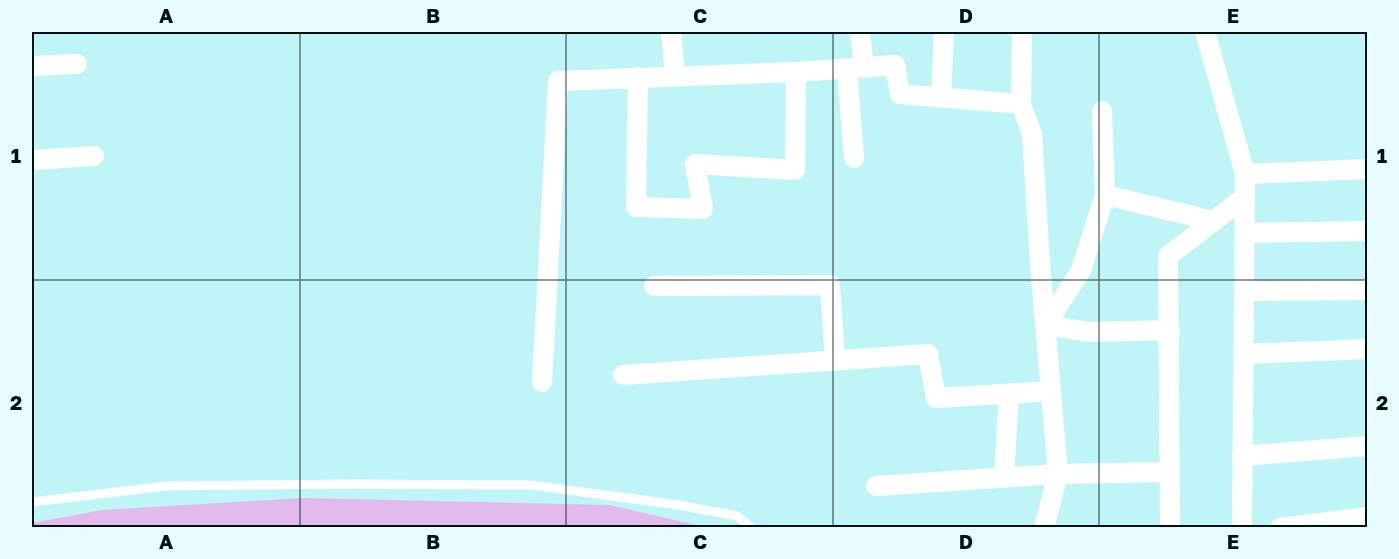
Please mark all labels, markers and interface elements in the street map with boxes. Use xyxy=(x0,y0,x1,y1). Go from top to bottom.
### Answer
text: A xyxy=(159,3,173,27)
text: B xyxy=(426,3,440,27)
text: C xyxy=(693,3,707,27)
text: D xyxy=(959,3,973,27)
text: E xyxy=(1227,3,1239,27)
text: 1 xyxy=(11,143,21,167)
text: 1 xyxy=(1377,143,1387,167)
text: 2 xyxy=(10,390,22,414)
text: 2 xyxy=(1376,390,1388,414)
text: A xyxy=(159,529,173,553)
text: B xyxy=(426,529,440,553)
text: C xyxy=(693,529,707,553)
text: D xyxy=(959,529,973,553)
text: E xyxy=(1227,529,1239,553)

